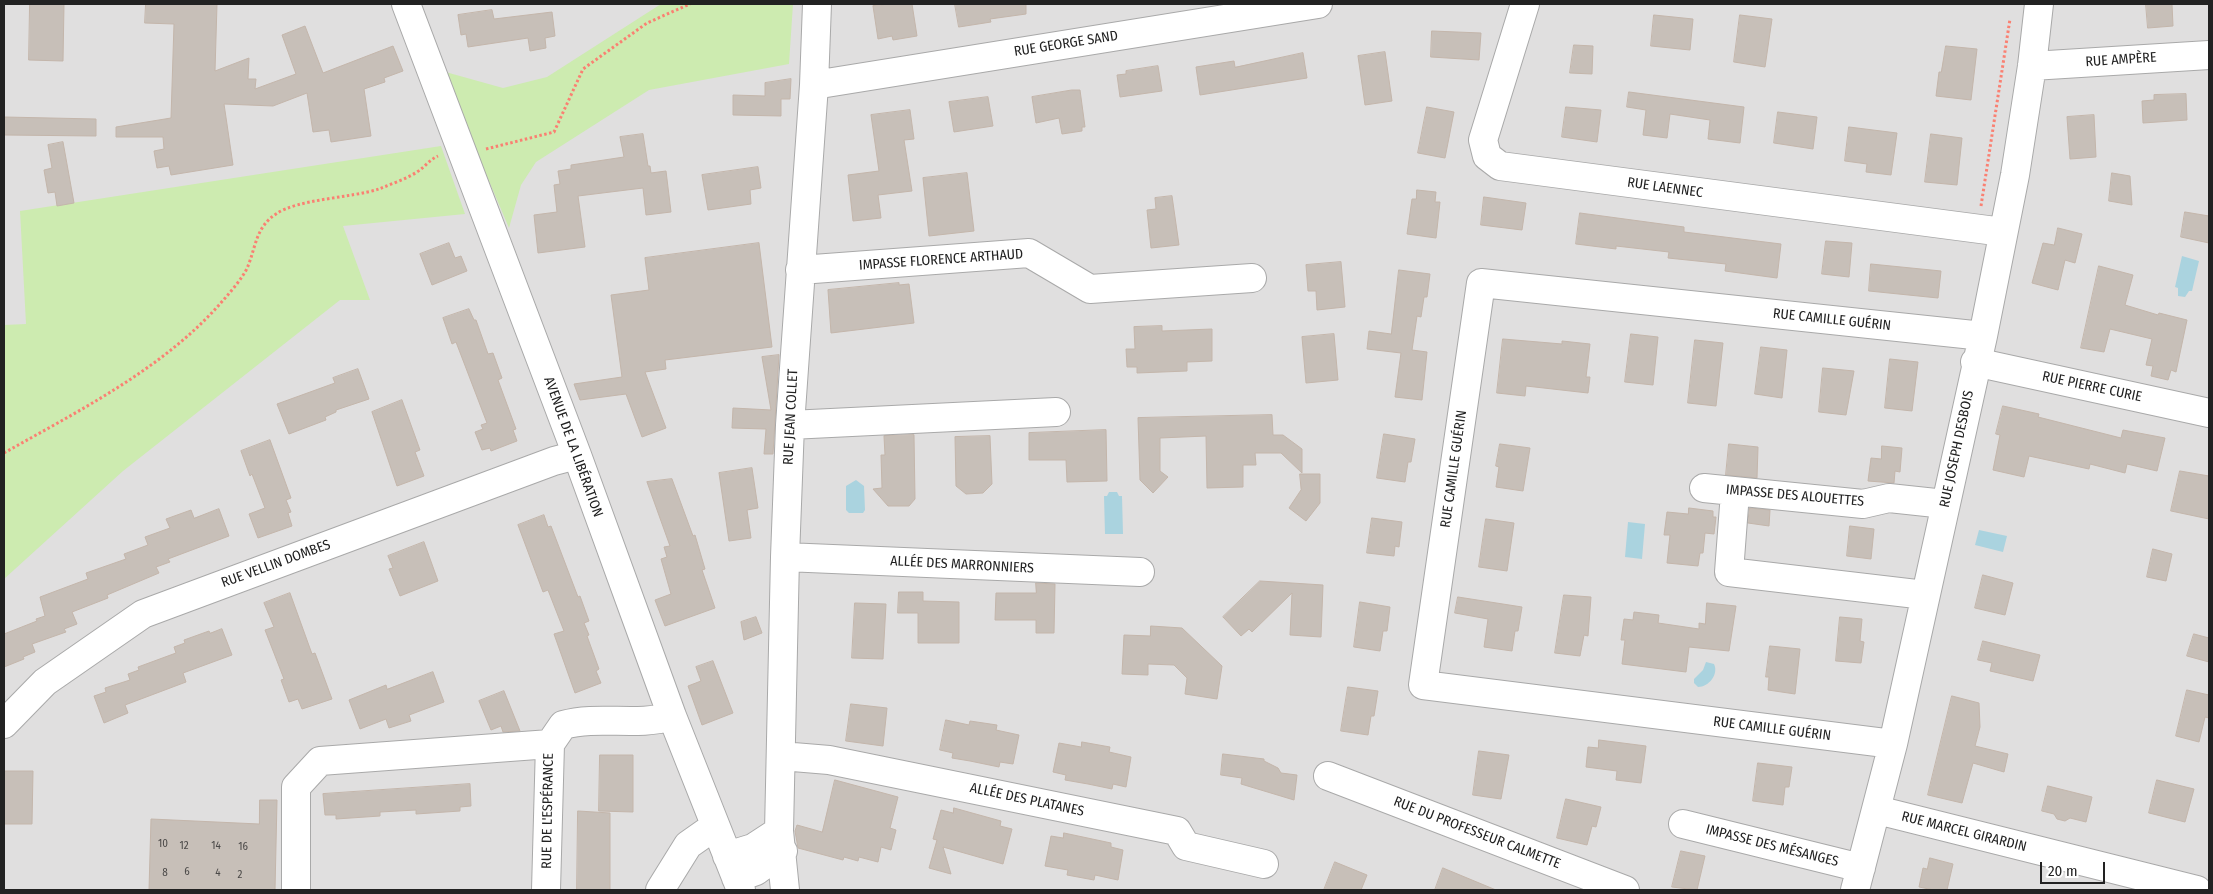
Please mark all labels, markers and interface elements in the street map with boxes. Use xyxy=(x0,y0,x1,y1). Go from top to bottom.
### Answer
street label: RUE GEORGE SAND xyxy=(1013,27,1119,61)
street label: RUE AMPÈRE xyxy=(2085,49,2157,71)
street label: RUE LAENNEC xyxy=(1626,174,1704,202)
street label: IMPASSE FLORENCE ARTHAUD xyxy=(858,246,1024,274)
street label: RUE CAMILLE GUÉRIN xyxy=(1772,305,1892,335)
street label: RUE PIERRE CURIE xyxy=(2041,368,2143,406)
street label: RUE JEAN COLLET xyxy=(780,369,802,465)
street label: AVENUE DE LA LIBÉRATION xyxy=(540,375,606,519)
street label: RUE JOSEPH DESBOIS xyxy=(1936,389,1978,509)
street label: RUE CAMILLE GUÉRIN xyxy=(1437,409,1471,529)
street label: IMPASSE DES ALOUETTES xyxy=(1725,482,1865,510)
street label: RUE VELLIN DOMBES xyxy=(219,536,333,592)
street label: ALLÉE DES MARRONNIERS xyxy=(890,553,1034,577)
street label: RUE CAMILLE GUÉRIN xyxy=(1712,713,1832,745)
street label: RUE DE L'ESPÉRANCE xyxy=(539,753,557,869)
street label: ALLÉE DES PLATANES xyxy=(968,780,1086,820)
street label: RUE DU PROFESSEUR CALMETTE xyxy=(1391,793,1563,873)
street label: RUE MARCEL GIRARDIN xyxy=(1900,808,2028,856)
street label: IMPASSE DES MÉSANGES xyxy=(1704,821,1840,871)
house number: 10 xyxy=(158,837,168,851)
house number: 12 xyxy=(179,839,189,853)
house number: 14 xyxy=(211,839,221,853)
house number: 16 xyxy=(238,840,248,854)
scale bar xyxy=(2043,852,2108,884)
text: 20 m xyxy=(2048,862,2078,880)
house number: 6 xyxy=(184,865,190,879)
house number: 8 xyxy=(162,866,168,880)
house number: 4 xyxy=(215,866,221,880)
house number: 2 xyxy=(238,868,242,882)

